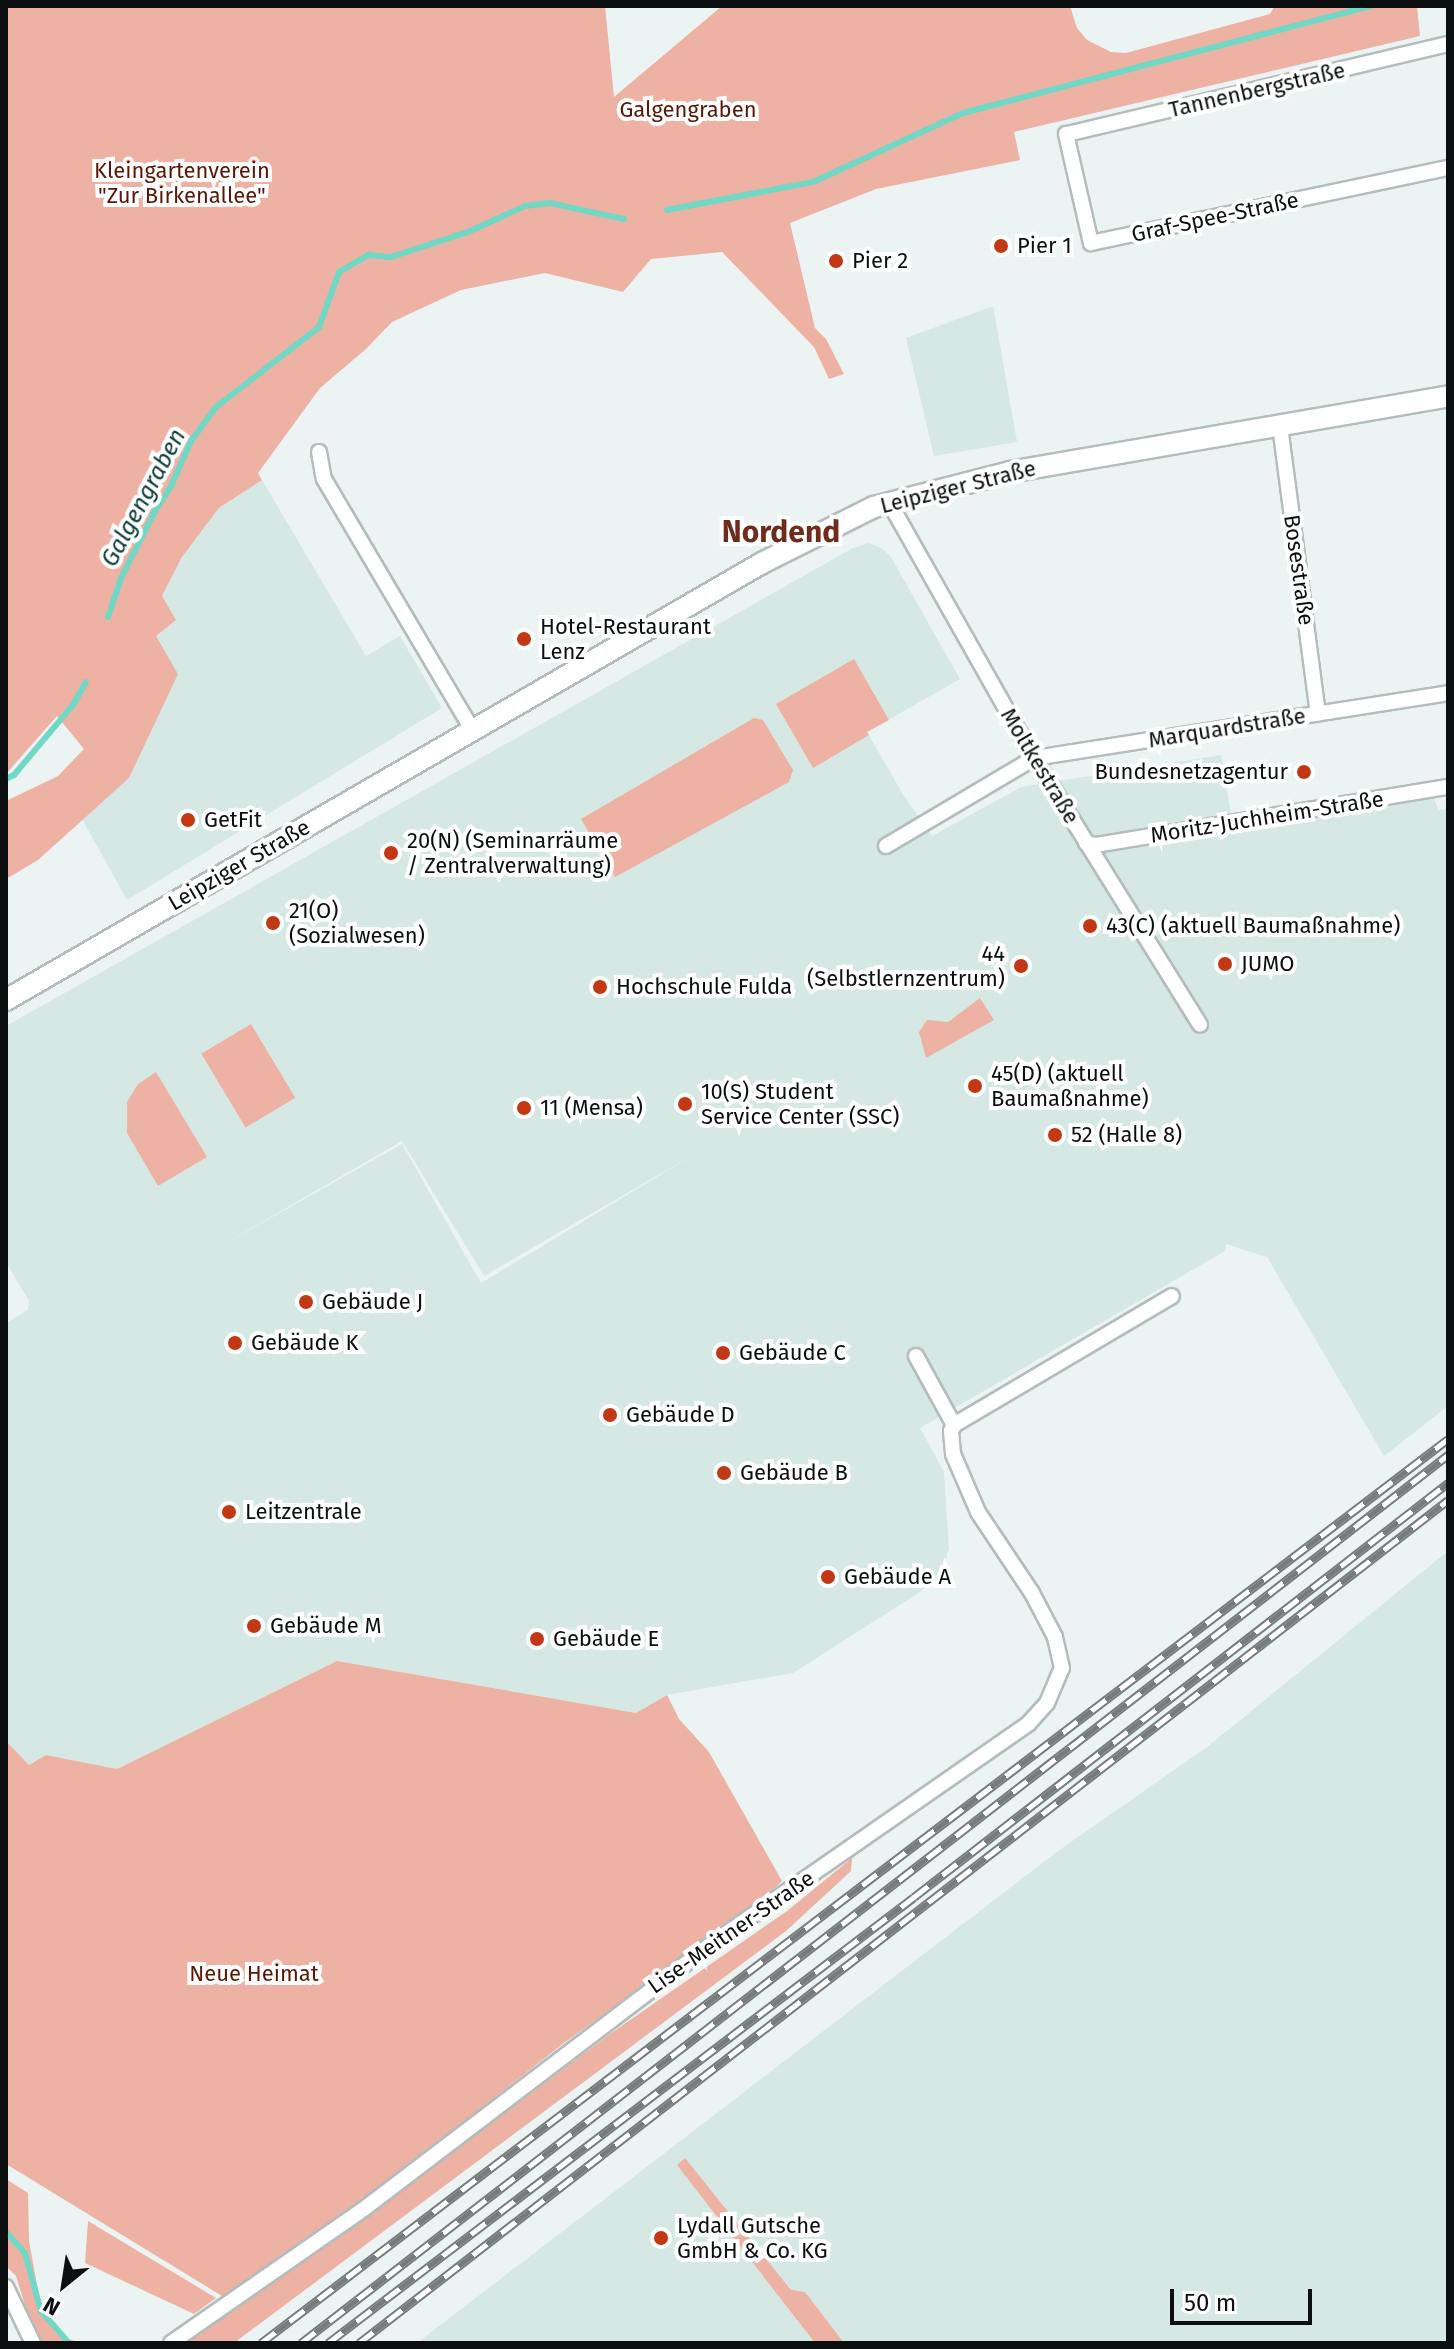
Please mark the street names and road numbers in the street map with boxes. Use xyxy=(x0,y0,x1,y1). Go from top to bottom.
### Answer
street label: Tannenbergstraße xyxy=(1166,57,1348,123)
street label: Graf-Spee-Straße xyxy=(1129,186,1301,248)
street label: Leipziger Straße xyxy=(877,455,1039,519)
street label: Bosestraße xyxy=(1278,513,1320,627)
street label: Moltkestraße xyxy=(995,703,1085,829)
street label: Marquardstraße xyxy=(1147,703,1307,753)
street label: Moritz-Juchheim-Straße xyxy=(1149,786,1385,848)
street label: Leipziger Straße xyxy=(163,814,315,916)
street label: Lise-Meitner-Straße xyxy=(643,1865,819,1999)

